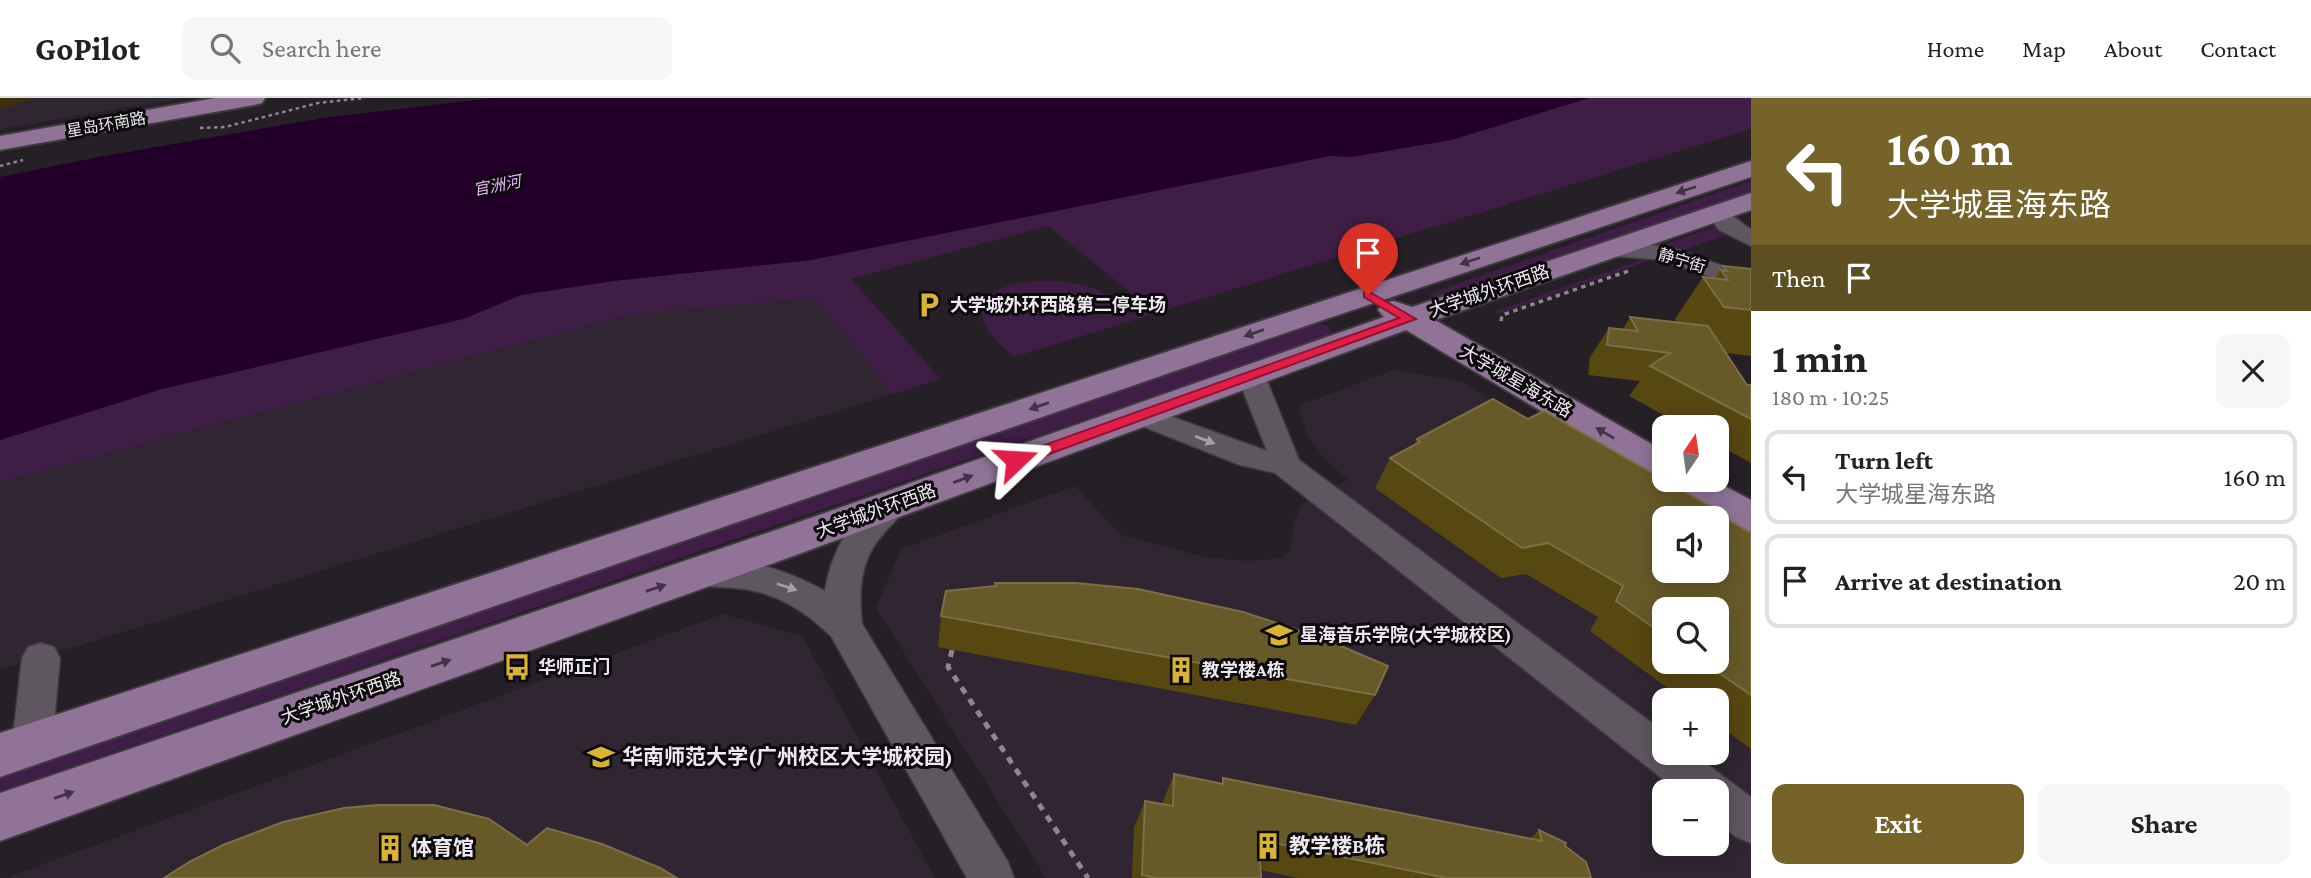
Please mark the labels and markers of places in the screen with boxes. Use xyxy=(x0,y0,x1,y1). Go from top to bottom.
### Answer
pin xyxy=(1338,223,1398,295)
parking icon: 大学城外环西路第二停车场 xyxy=(914,290,944,320)
place label: 大学城外环西路第二停车场 xyxy=(950,295,1166,315)
school or university icon: 星海音乐学院(大学城校区) xyxy=(1264,620,1294,650)
place label: 星海音乐学院(大学城校区) xyxy=(1300,625,1512,646)
bus stop icon: 华师正门 xyxy=(502,652,532,682)
building icon: 教学楼A栋 xyxy=(1166,655,1196,685)
place label: 华师正门 xyxy=(538,657,610,677)
place label: 教学楼A栋 xyxy=(1202,660,1285,680)
school or university icon: 华南师范大学(广州校区大学城校园) xyxy=(586,742,616,772)
place label: 华南师范大学(广州校区大学城校园) xyxy=(622,745,953,769)
building icon: 教学楼B栋 xyxy=(1253,831,1283,861)
building icon: 体育馆 xyxy=(375,833,405,863)
place label: 教学楼B栋 xyxy=(1289,834,1385,858)
place label: 体育馆 xyxy=(411,836,474,860)

